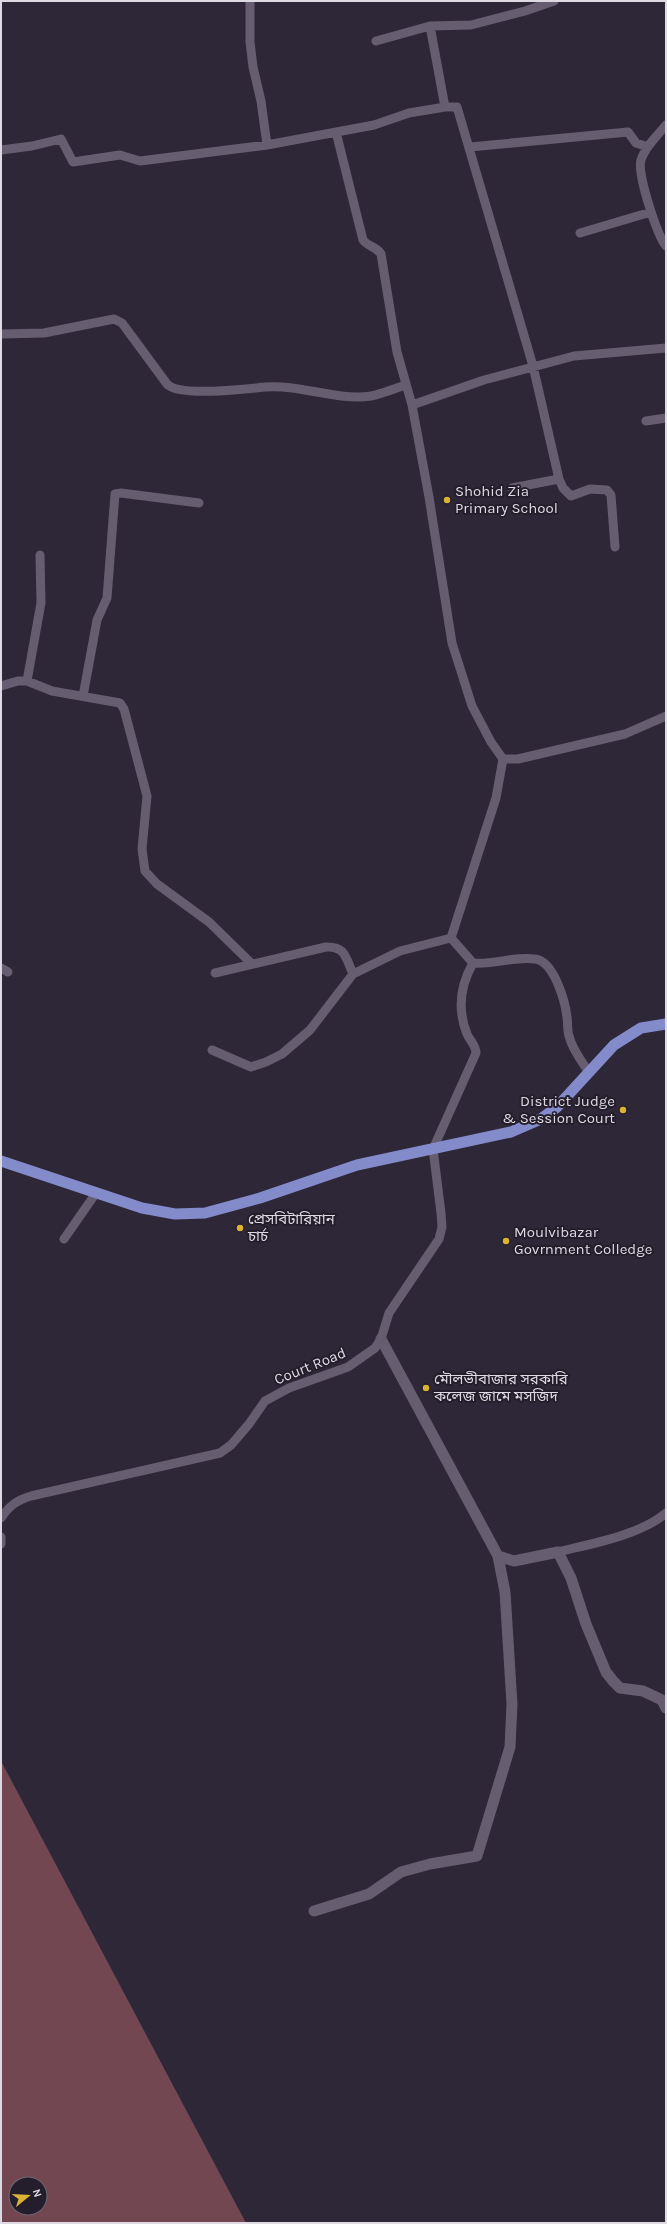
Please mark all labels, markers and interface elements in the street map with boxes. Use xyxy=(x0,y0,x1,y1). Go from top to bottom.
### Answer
place label: Shohid Zia Primary School xyxy=(455,482,558,517)
marker: Shohid Zia Primary School xyxy=(442,495,452,505)
place label: District Judge & Session Court xyxy=(502,1092,615,1127)
marker: District Judge & Session Court xyxy=(618,1105,628,1115)
place label: প্রেসবিটারিয়ান চার্চ xyxy=(247,1210,336,1245)
marker: প্রেসবিটারিয়ান চার্চ xyxy=(235,1223,245,1233)
place label: Moulvibazar Govrnment Colledge xyxy=(514,1223,652,1258)
marker: Moulvibazar Govrnment Colledge xyxy=(501,1236,511,1246)
street label: Court Road xyxy=(272,1343,348,1389)
place label: মৌলভীবাজার সরকারি কলেজ জামে মসজিদ xyxy=(433,1370,569,1405)
marker: মৌলভীবাজার সরকারি কলেজ জামে মসজিদ xyxy=(421,1383,431,1393)
north arrow xyxy=(8,2176,48,2216)
text: N xyxy=(30,2187,44,2199)

